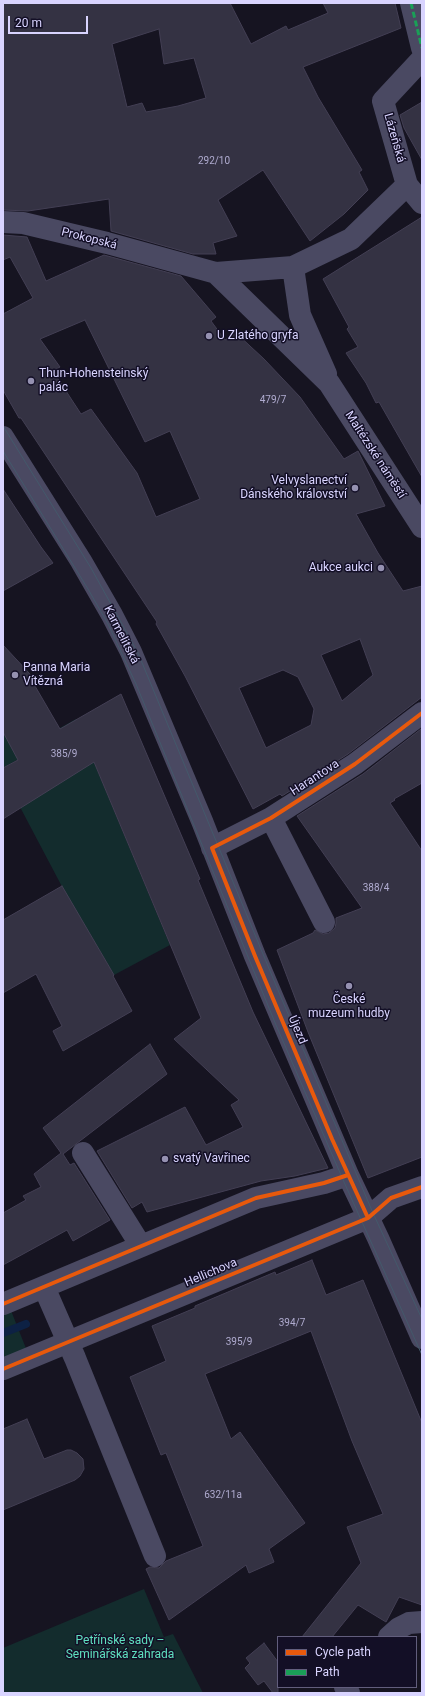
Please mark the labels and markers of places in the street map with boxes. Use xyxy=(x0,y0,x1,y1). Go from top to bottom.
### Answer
place label: U Zlatého gryfa xyxy=(217,329,298,343)
marker: U Zlatého gryfa xyxy=(204,331,214,341)
place label: Thun-Hohensteinský palác xyxy=(39,367,148,395)
marker: Thun-Hohensteinský palác xyxy=(26,376,36,386)
place label: Velvyslanectví Dánského království xyxy=(240,474,347,502)
marker: Velvyslanectví Dánského království xyxy=(350,483,360,493)
place label: Aukce aukci xyxy=(309,561,373,575)
marker: Aukce aukci xyxy=(376,563,386,573)
place label: Panna Maria Vítězná xyxy=(23,661,90,689)
marker: Panna Maria Vítězná xyxy=(10,670,20,680)
marker: České muzeum hudby xyxy=(344,981,354,991)
place label: České muzeum hudby xyxy=(308,993,390,1021)
place label: svatý Vavřinec xyxy=(173,1152,250,1166)
marker: svatý Vavřinec xyxy=(160,1154,170,1164)

